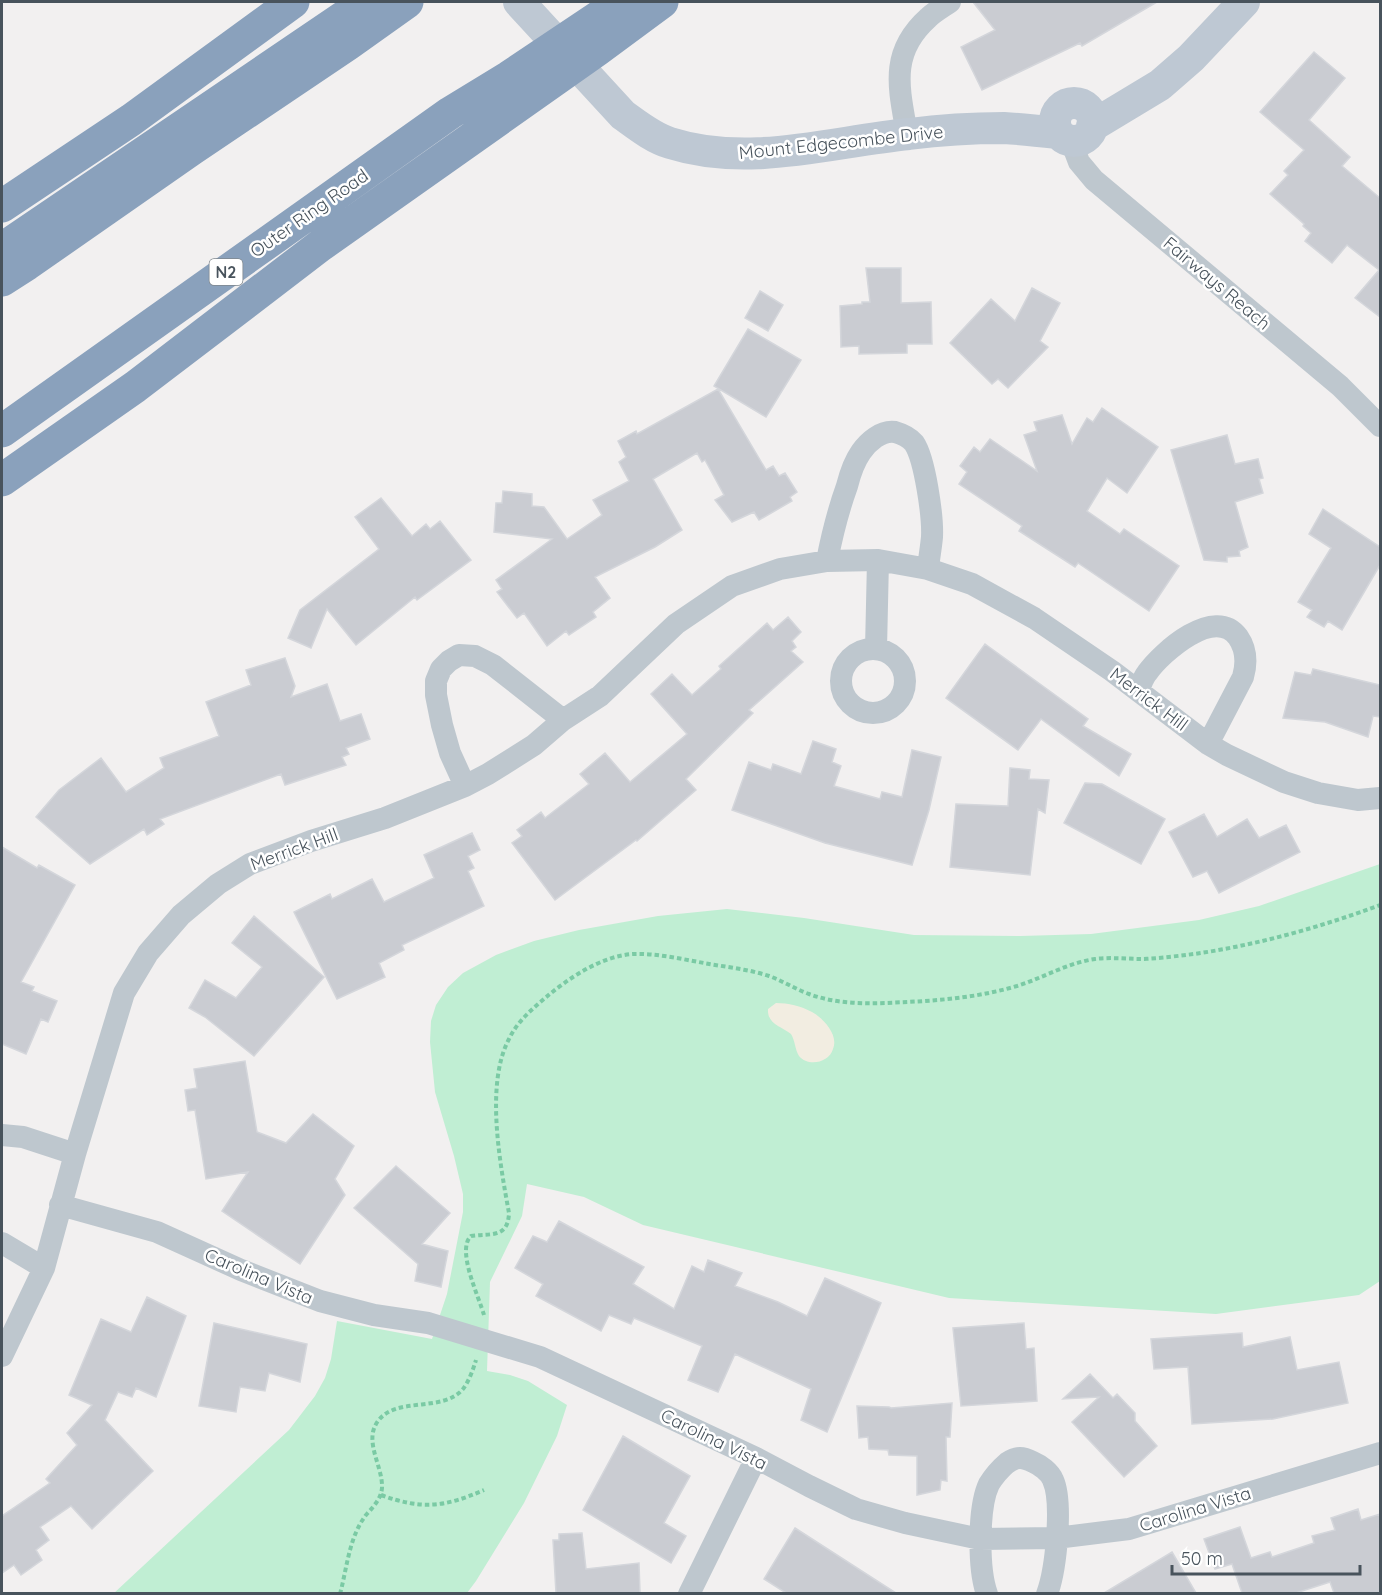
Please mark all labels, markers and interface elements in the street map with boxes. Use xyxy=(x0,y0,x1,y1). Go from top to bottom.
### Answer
street label: Mount Edgecombe Drive xyxy=(738,120,944,164)
street label: Outer Ring Road xyxy=(245,164,373,262)
street label: Fairways Reach xyxy=(1159,231,1275,335)
road number: N2 xyxy=(210,259,242,285)
street label: Merrick Hill xyxy=(1105,662,1193,736)
street label: Merrick Hill xyxy=(247,823,341,875)
street label: Carolina Vista xyxy=(201,1243,317,1309)
street label: Carolina Vista xyxy=(657,1403,771,1475)
street label: Carolina Vista xyxy=(1136,1481,1254,1537)
scale bar xyxy=(1172,1538,1360,1576)
text: 50 m xyxy=(1181,1547,1223,1570)

